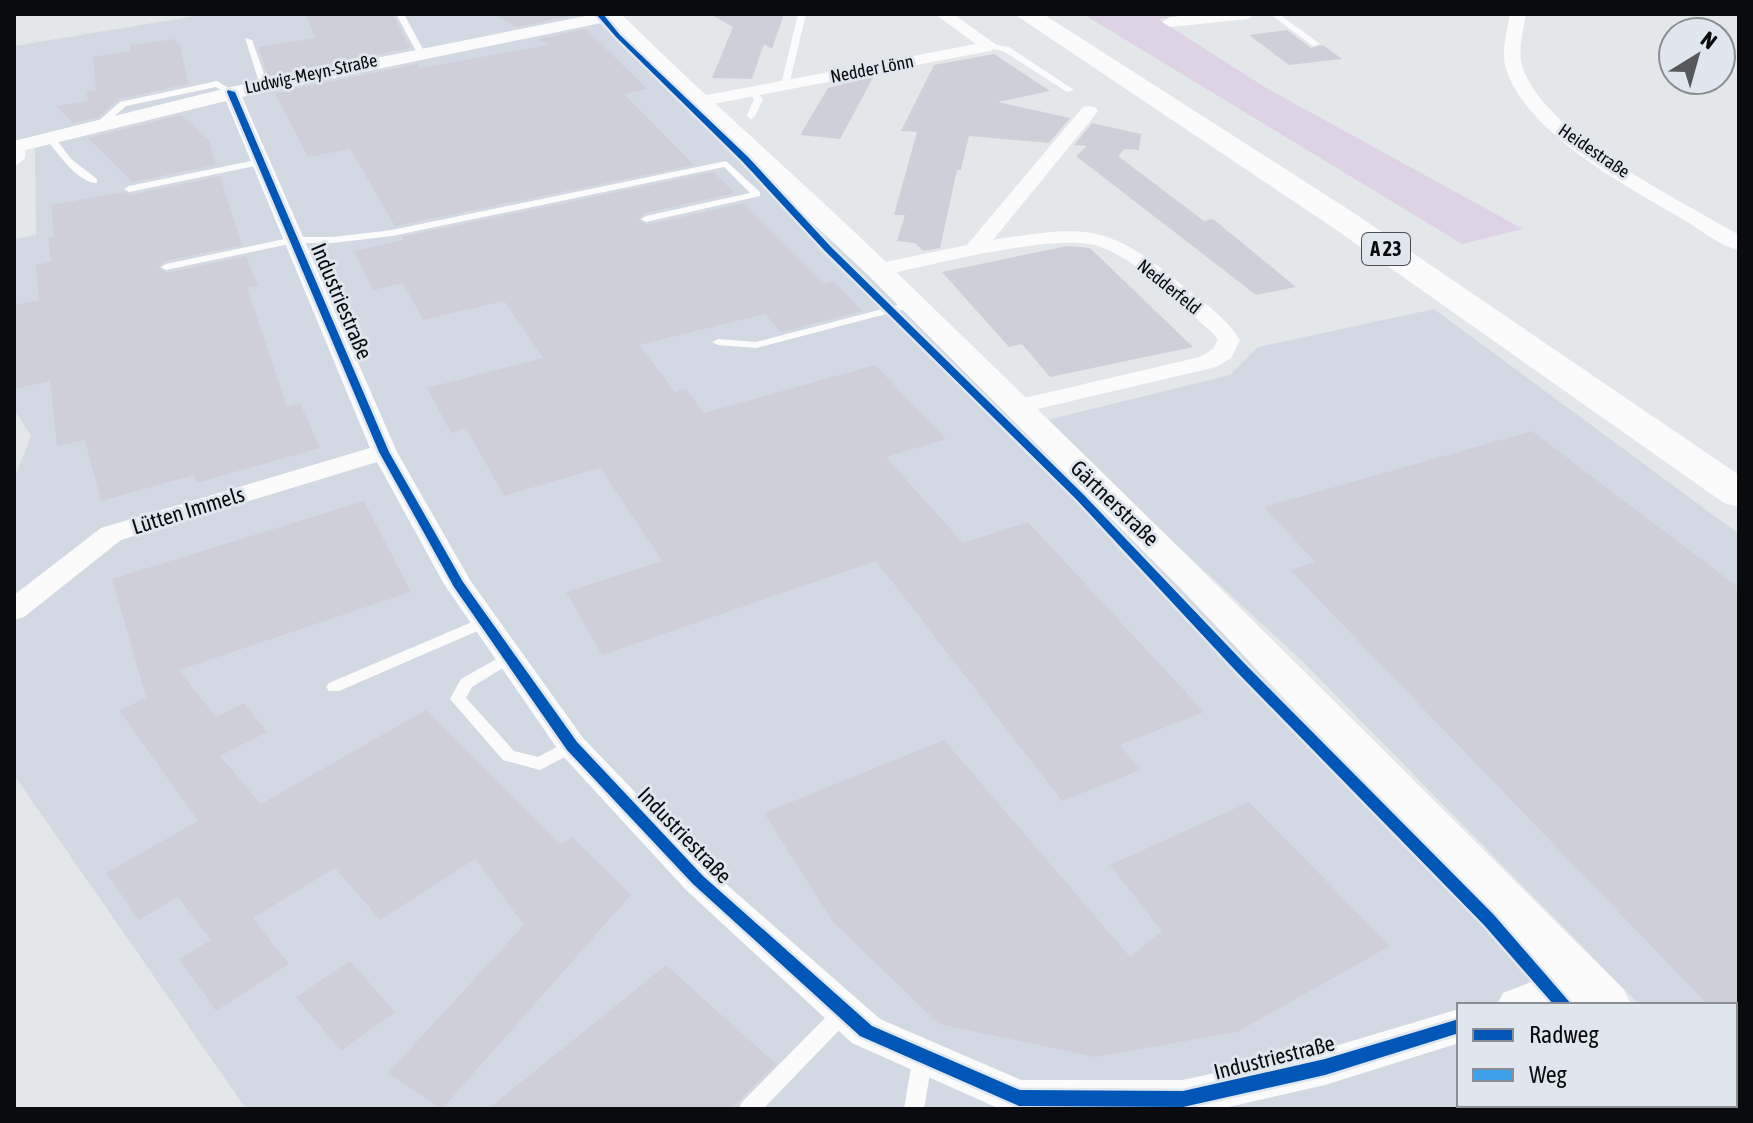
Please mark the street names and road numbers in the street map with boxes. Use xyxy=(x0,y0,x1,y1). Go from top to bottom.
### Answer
street label: Ludwig-Meyn-Straße xyxy=(243,49,379,98)
street label: Nedder Lönn xyxy=(828,50,915,87)
street label: Heidestraße xyxy=(1555,119,1634,182)
road number: A 23 xyxy=(1362,233,1410,265)
street label: Industriestraße xyxy=(306,239,378,363)
street label: Nedderfeld xyxy=(1133,255,1205,318)
street label: Gärtnerstraße xyxy=(1066,455,1164,551)
street label: Lütten Immels xyxy=(129,481,248,539)
street label: Industriestraße xyxy=(633,781,737,889)
street label: Industriestraße xyxy=(1211,1029,1337,1085)

